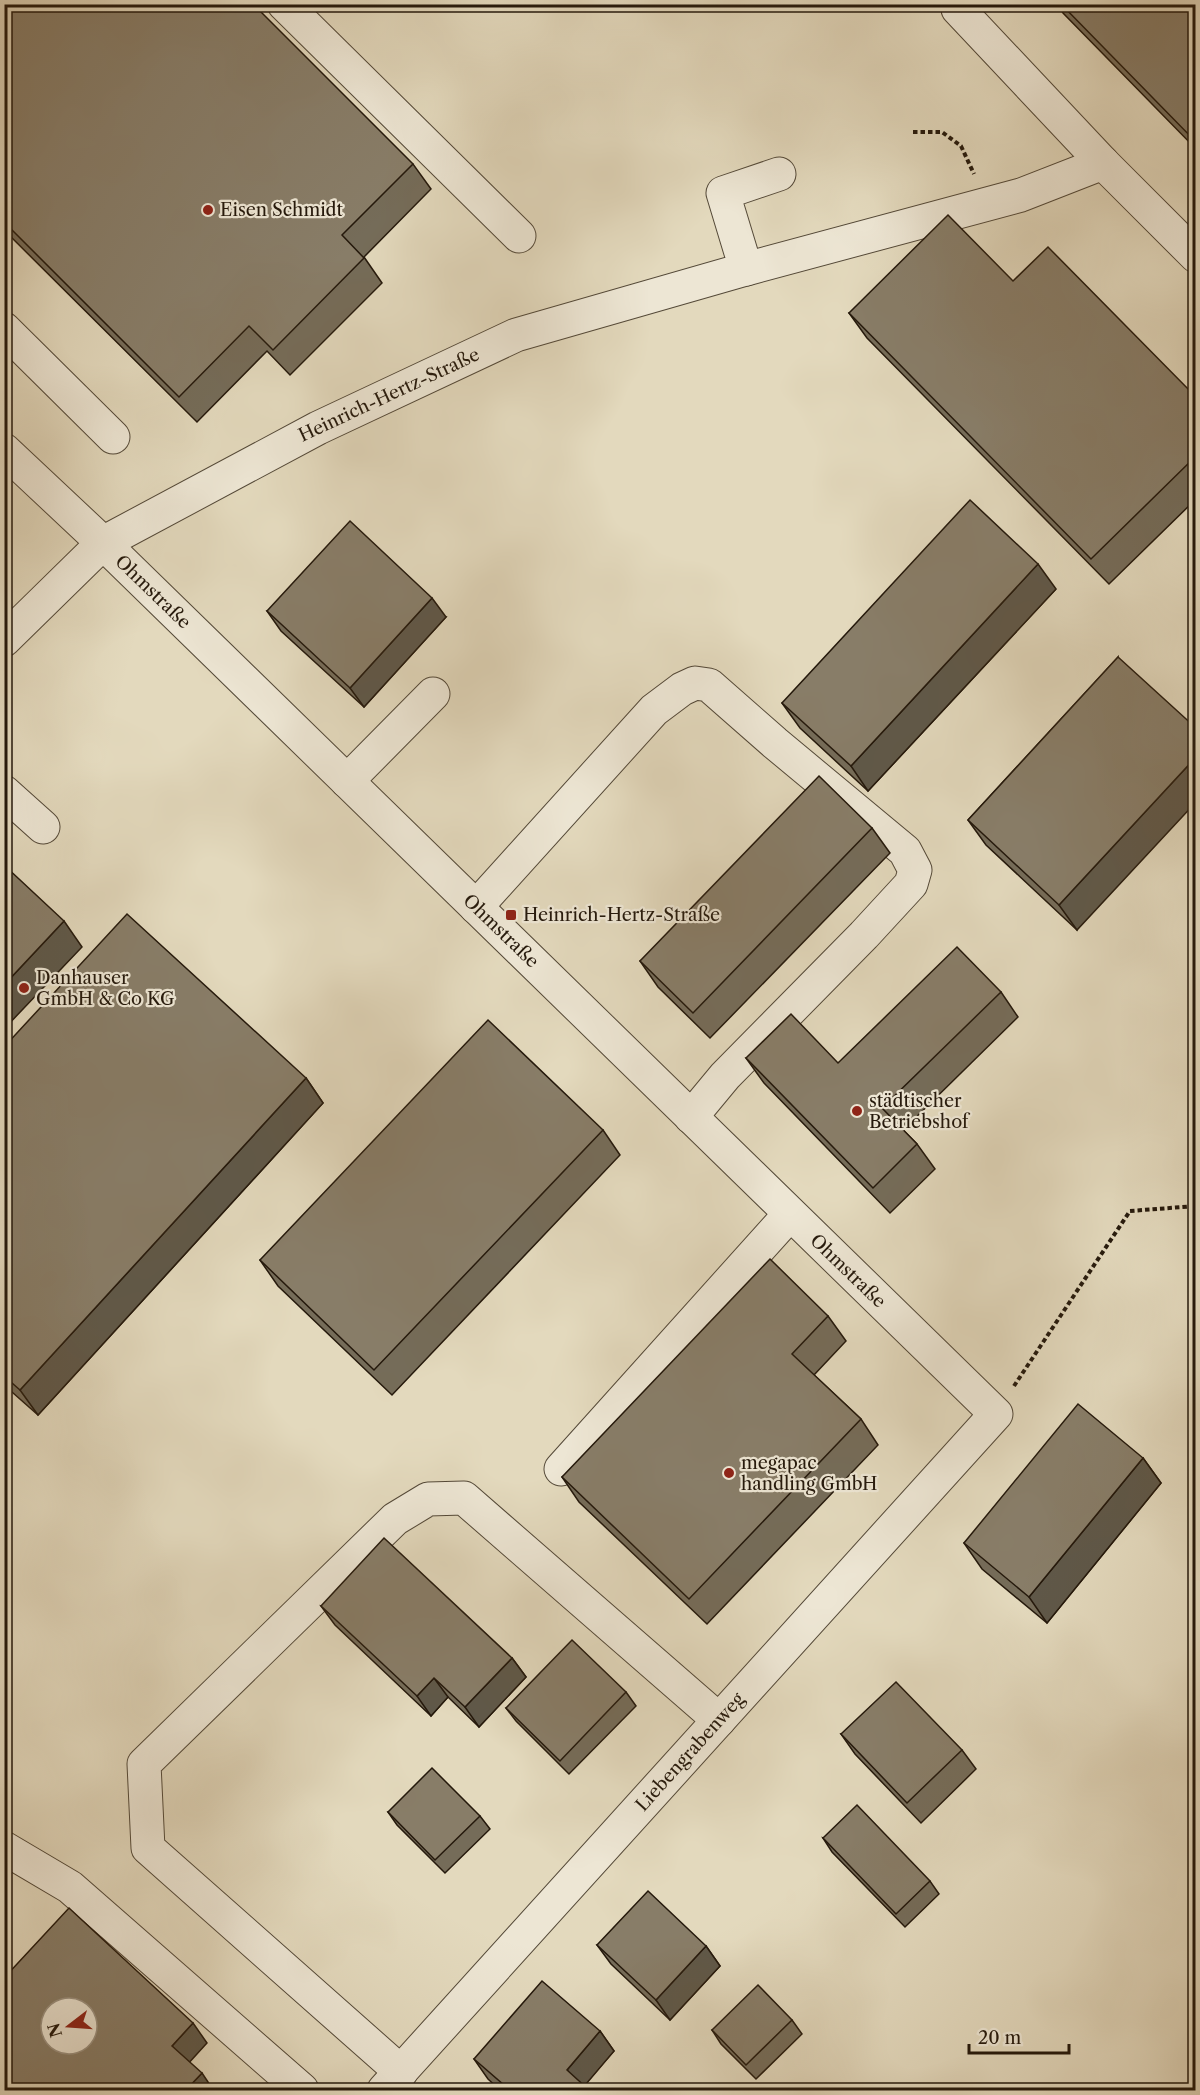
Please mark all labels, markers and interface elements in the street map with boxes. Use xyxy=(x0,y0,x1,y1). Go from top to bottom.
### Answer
place label: Eisen Schmidt xyxy=(220,199,344,221)
marker: Eisen Schmidt xyxy=(201,203,215,217)
street label: Heinrich-Hertz-Straße xyxy=(295,343,483,447)
street label: Ohmstraße xyxy=(111,551,195,633)
street label: Ohmstraße xyxy=(459,890,543,972)
place label: Heinrich-Hertz-Straße xyxy=(523,904,720,926)
marker: Heinrich-Hertz-Straße xyxy=(504,908,518,922)
place label: Danhauser GmbH & Co KG xyxy=(36,967,175,1010)
marker: Danhauser GmbH & Co KG xyxy=(17,981,31,995)
place label: städtischer Betriebshof xyxy=(869,1090,971,1133)
marker: städtischer Betriebshof xyxy=(850,1104,864,1118)
street label: Ohmstraße xyxy=(806,1230,890,1312)
place label: megapac handling GmbH xyxy=(741,1452,878,1495)
marker: megapac handling GmbH xyxy=(722,1466,736,1480)
street label: Liebengrabenweg xyxy=(631,1688,749,1816)
north arrow xyxy=(39,1996,99,2056)
scale bar xyxy=(969,2017,1070,2055)
text: N xyxy=(43,2021,66,2040)
text: 20 m xyxy=(978,2027,1022,2049)

